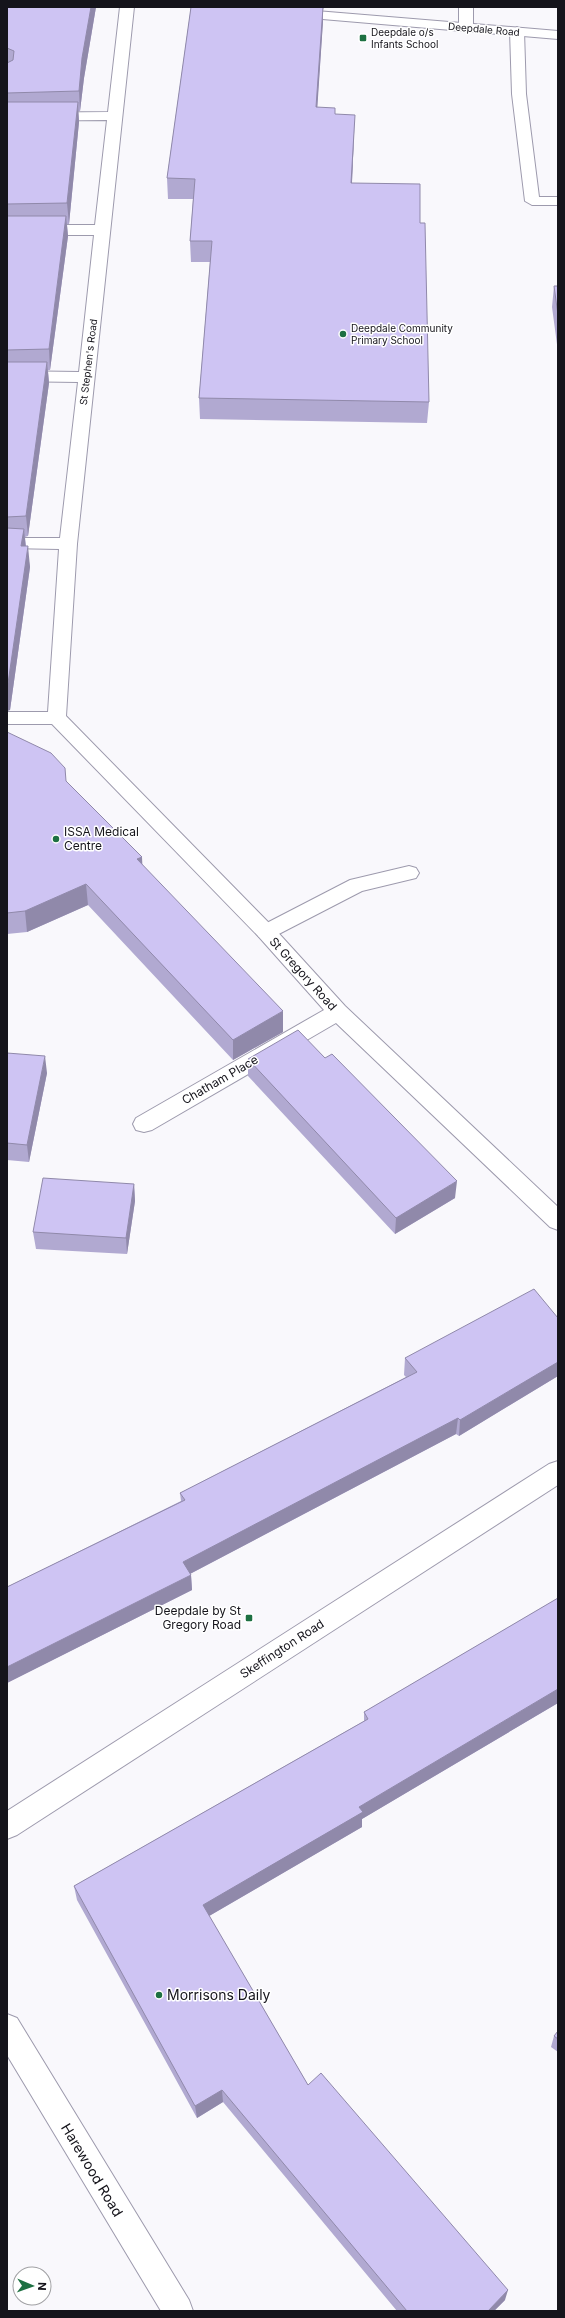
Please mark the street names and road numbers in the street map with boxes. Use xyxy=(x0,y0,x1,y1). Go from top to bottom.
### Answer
street label: Deepdale Road xyxy=(448,20,520,38)
street label: St Stephen's Road xyxy=(77,318,99,406)
street label: St Gregory Road xyxy=(266,934,340,1013)
street label: Chatham Place xyxy=(179,1052,260,1107)
street label: Skeffington Road xyxy=(237,1616,327,1681)
street label: Harewood Road xyxy=(58,2120,127,2219)

